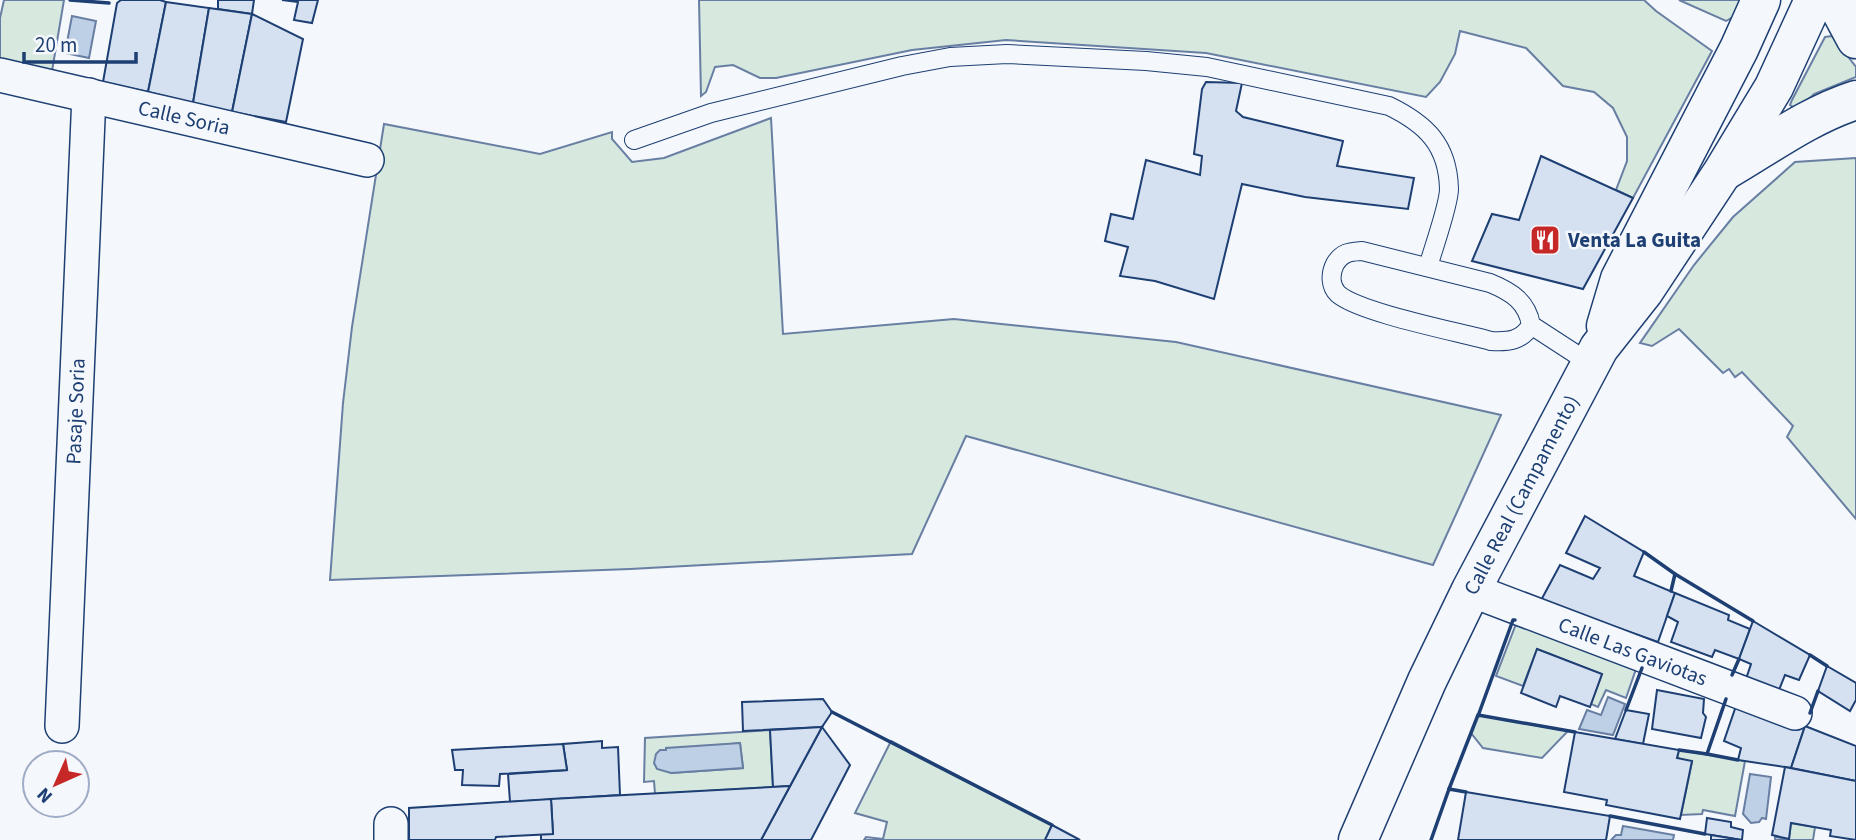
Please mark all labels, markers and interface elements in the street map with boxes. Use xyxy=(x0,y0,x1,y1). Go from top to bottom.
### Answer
scale bar xyxy=(24,21,136,65)
text: 20 m xyxy=(35,30,77,60)
street label: Calle Soria xyxy=(135,92,233,143)
restaurant icon: Venta La Guita xyxy=(1528,223,1562,257)
place label: Venta La Guita xyxy=(1567,225,1701,255)
street label: Pasaje Soria xyxy=(58,357,93,465)
street label: Calle Real (Campamento) xyxy=(1456,390,1587,600)
street label: Calle Las Gaviotas xyxy=(1554,609,1712,693)
north arrow xyxy=(21,749,91,819)
text: N xyxy=(31,781,59,809)

